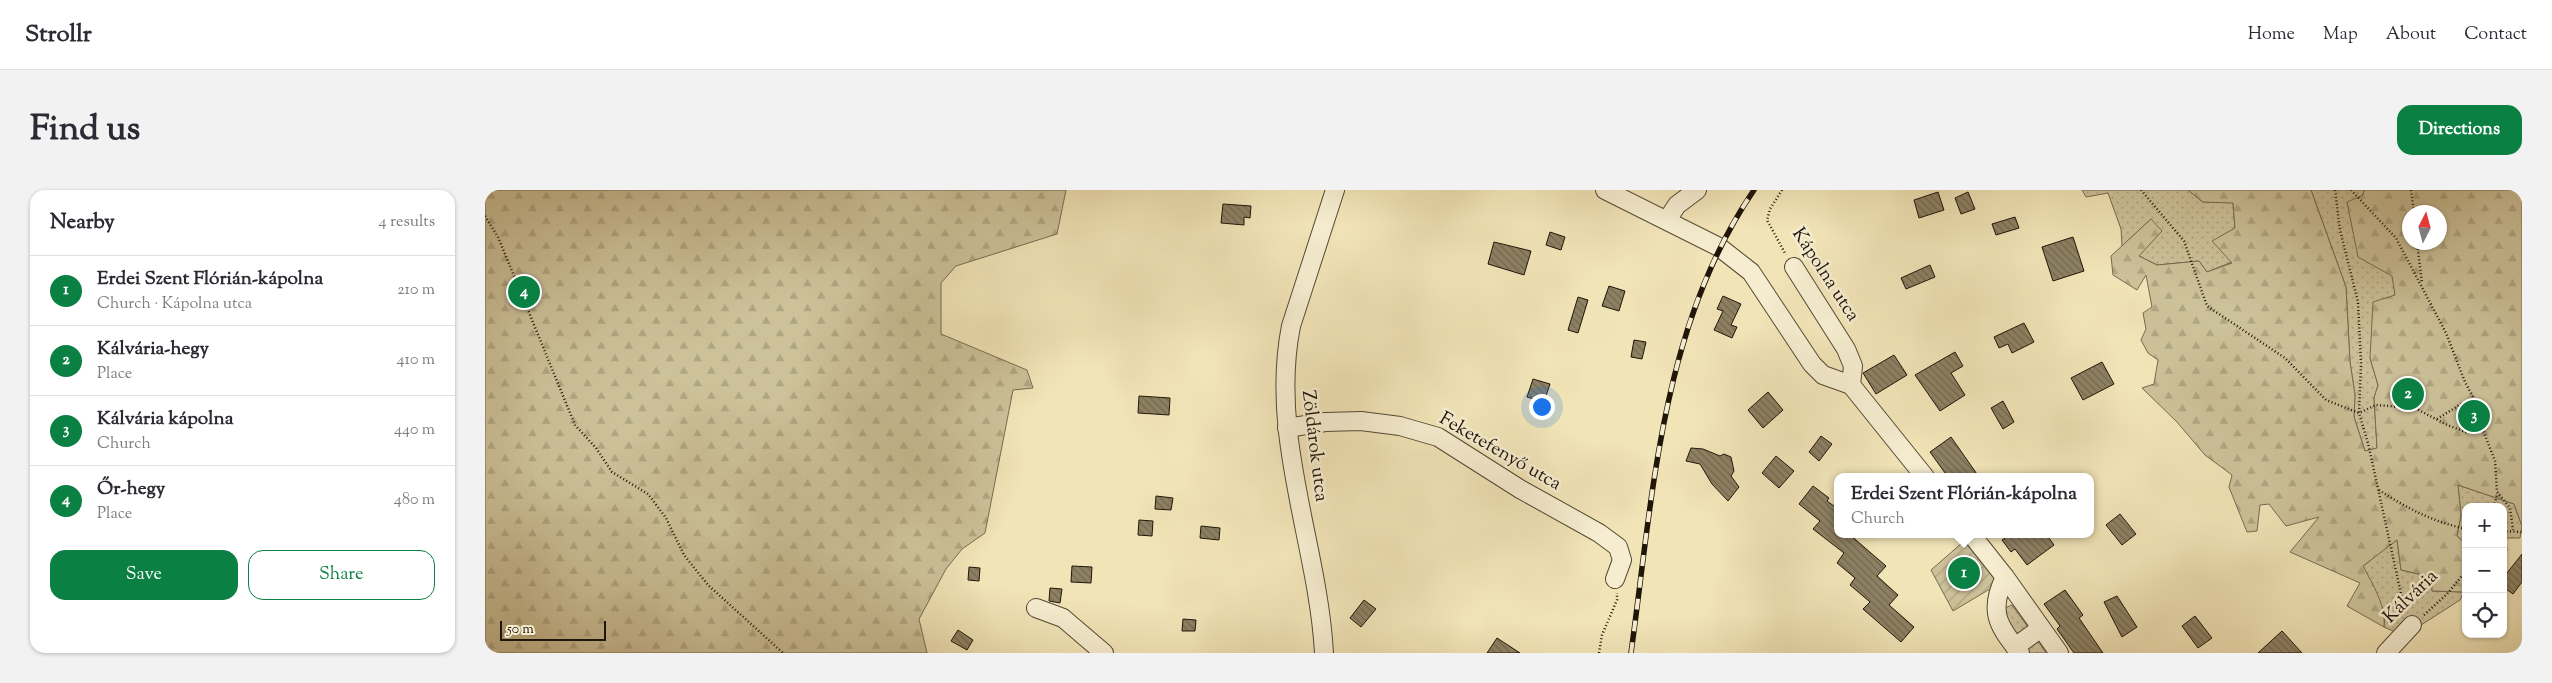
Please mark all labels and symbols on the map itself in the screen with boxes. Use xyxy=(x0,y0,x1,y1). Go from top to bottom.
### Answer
north arrow xyxy=(2402,205,2447,250)
street label: Kápolna utca xyxy=(1784,223,1866,328)
pin: 4 xyxy=(508,273,540,311)
pin: 2 xyxy=(2392,375,2424,413)
street label: Zöldárok utca xyxy=(1294,389,1334,503)
your location xyxy=(1529,394,1555,420)
pin: 3 xyxy=(2458,397,2490,435)
street label: Feketefenyő utca xyxy=(1434,406,1566,498)
pin: 1 xyxy=(1948,554,1980,592)
street label: Kálvária xyxy=(2377,564,2445,630)
scale bar xyxy=(500,618,606,641)

